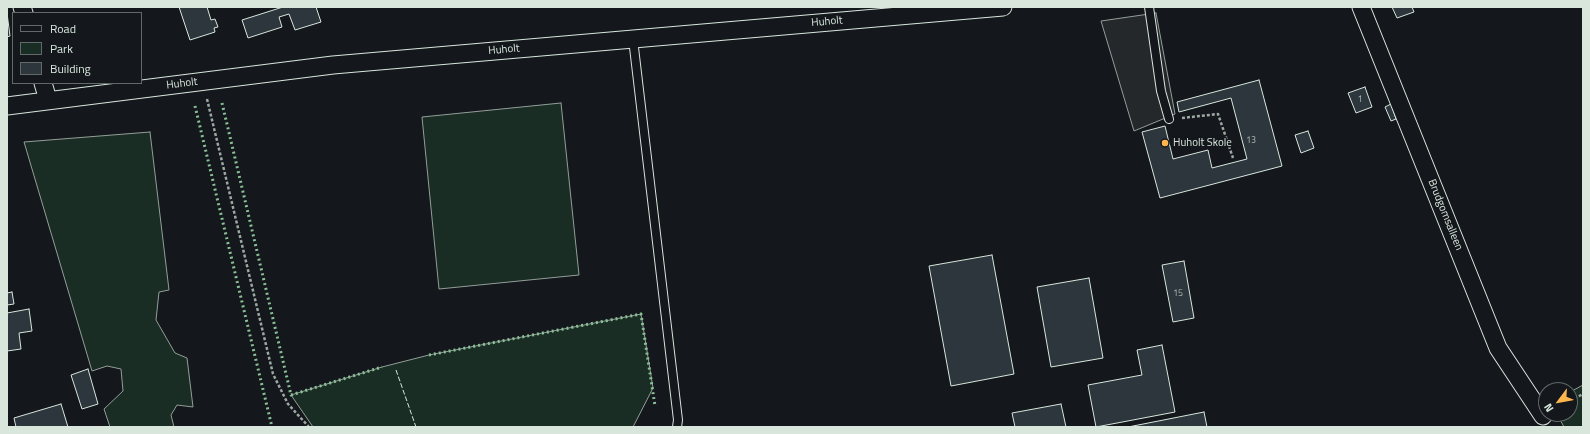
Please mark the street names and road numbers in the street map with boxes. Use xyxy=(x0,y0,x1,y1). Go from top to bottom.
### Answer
street label: Huholt xyxy=(811,14,843,30)
street label: Huholt xyxy=(488,42,520,58)
street label: Huholt xyxy=(166,76,198,92)
street label: Brudgomsalleen xyxy=(1425,177,1465,253)

